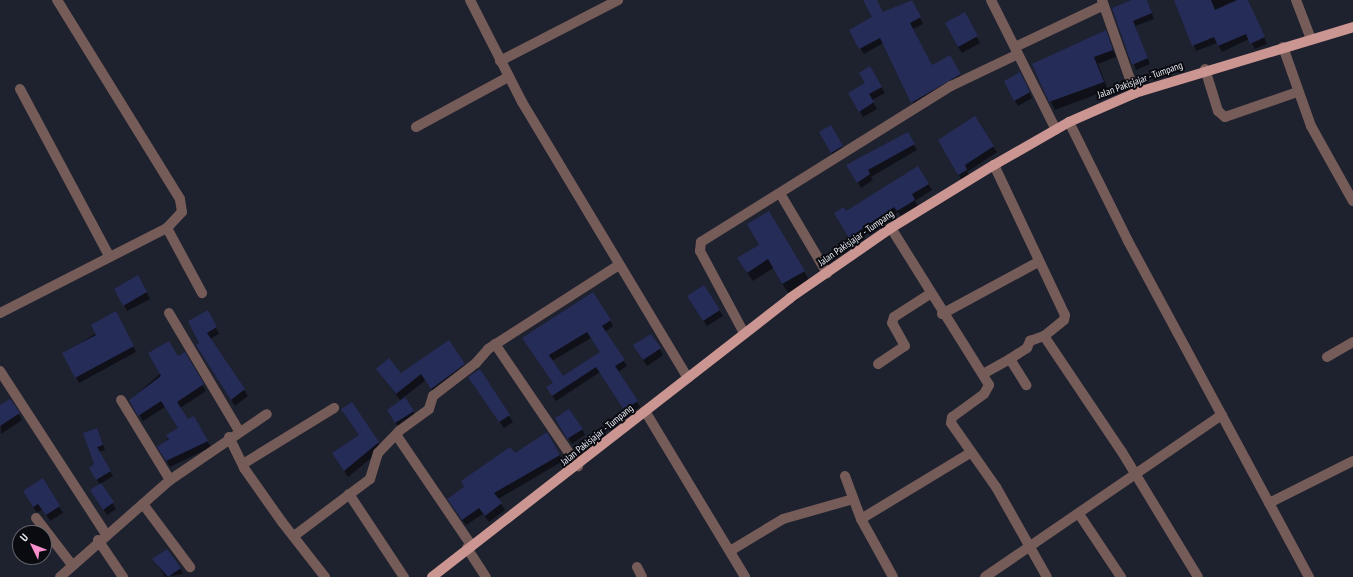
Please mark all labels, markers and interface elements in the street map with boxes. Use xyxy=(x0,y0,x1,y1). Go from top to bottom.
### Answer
street label: Jalan Pakisjajar - Tumpang xyxy=(1095,59,1185,101)
street label: Jalan Pakisjajar - Tumpang xyxy=(815,207,897,269)
street label: Jalan Pakisjajar - Tumpang xyxy=(558,402,636,468)
north arrow xyxy=(12,525,52,565)
text: U xyxy=(17,531,31,544)

